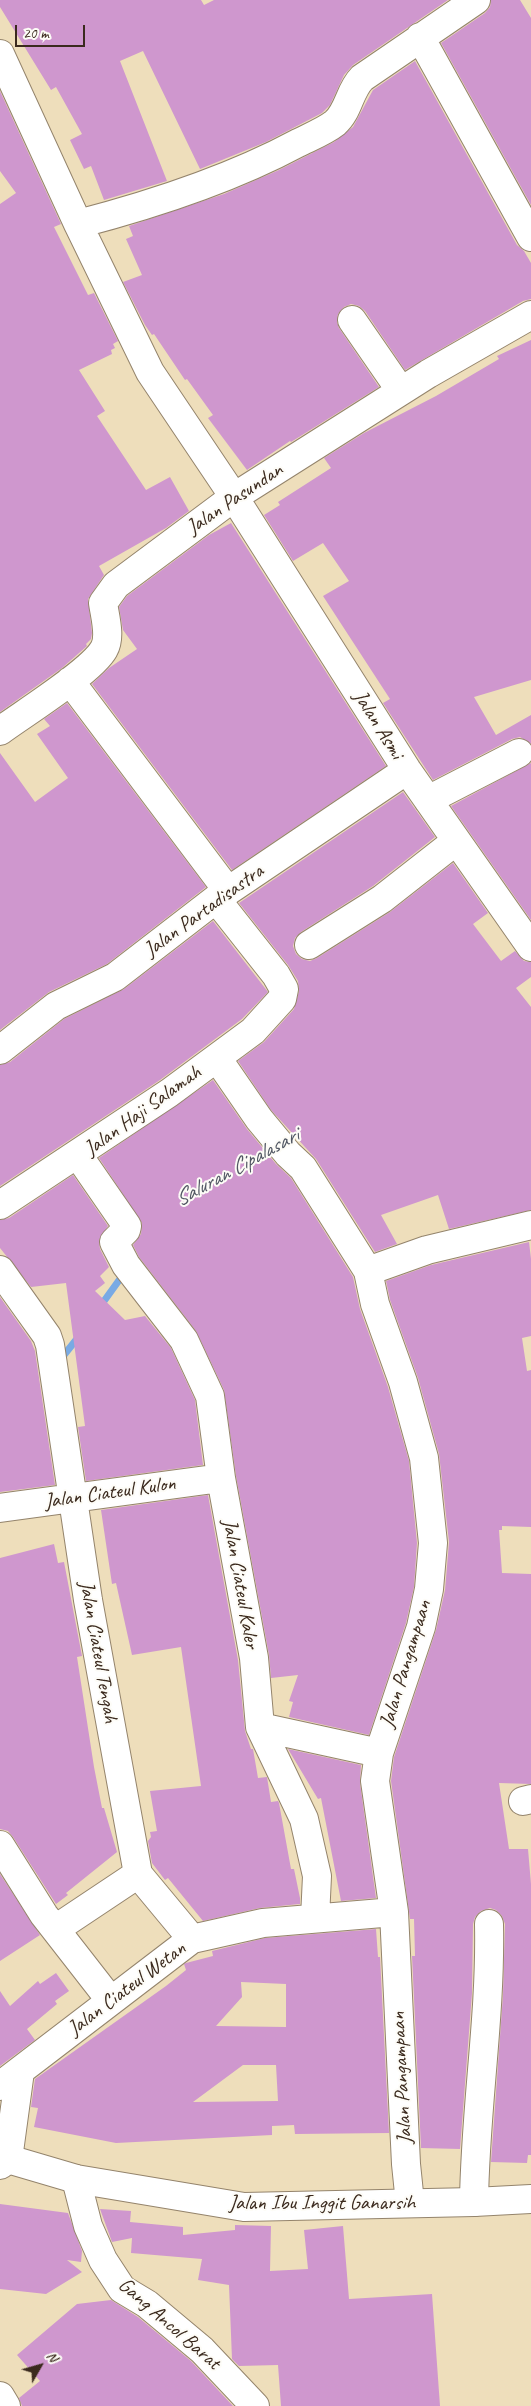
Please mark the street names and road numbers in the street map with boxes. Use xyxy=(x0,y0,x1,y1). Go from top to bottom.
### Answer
street label: Jalan Pasundan xyxy=(182,458,288,540)
street label: Jalan Asmi xyxy=(347,686,409,764)
street label: Jalan Partadisastra xyxy=(139,859,269,963)
street label: Jalan Haji Salamah xyxy=(80,1060,206,1162)
street label: Jalan Ciateul Kulon xyxy=(43,1471,177,1515)
street label: Jalan Ciateul Kaler xyxy=(216,1517,264,1651)
street label: Jalan Ciateul Tengah xyxy=(73,1579,123,1725)
street label: Jalan Pangampaan xyxy=(375,1597,437,1731)
street label: Jalan Ciateul Wetan xyxy=(63,1936,191,2042)
street label: Jalan Pangampaan xyxy=(386,2011,418,2145)
street label: Jalan Ibu Inggit Ganarsih xyxy=(229,2190,415,2216)
street label: Gang Ancol Barat xyxy=(113,2273,225,2375)

